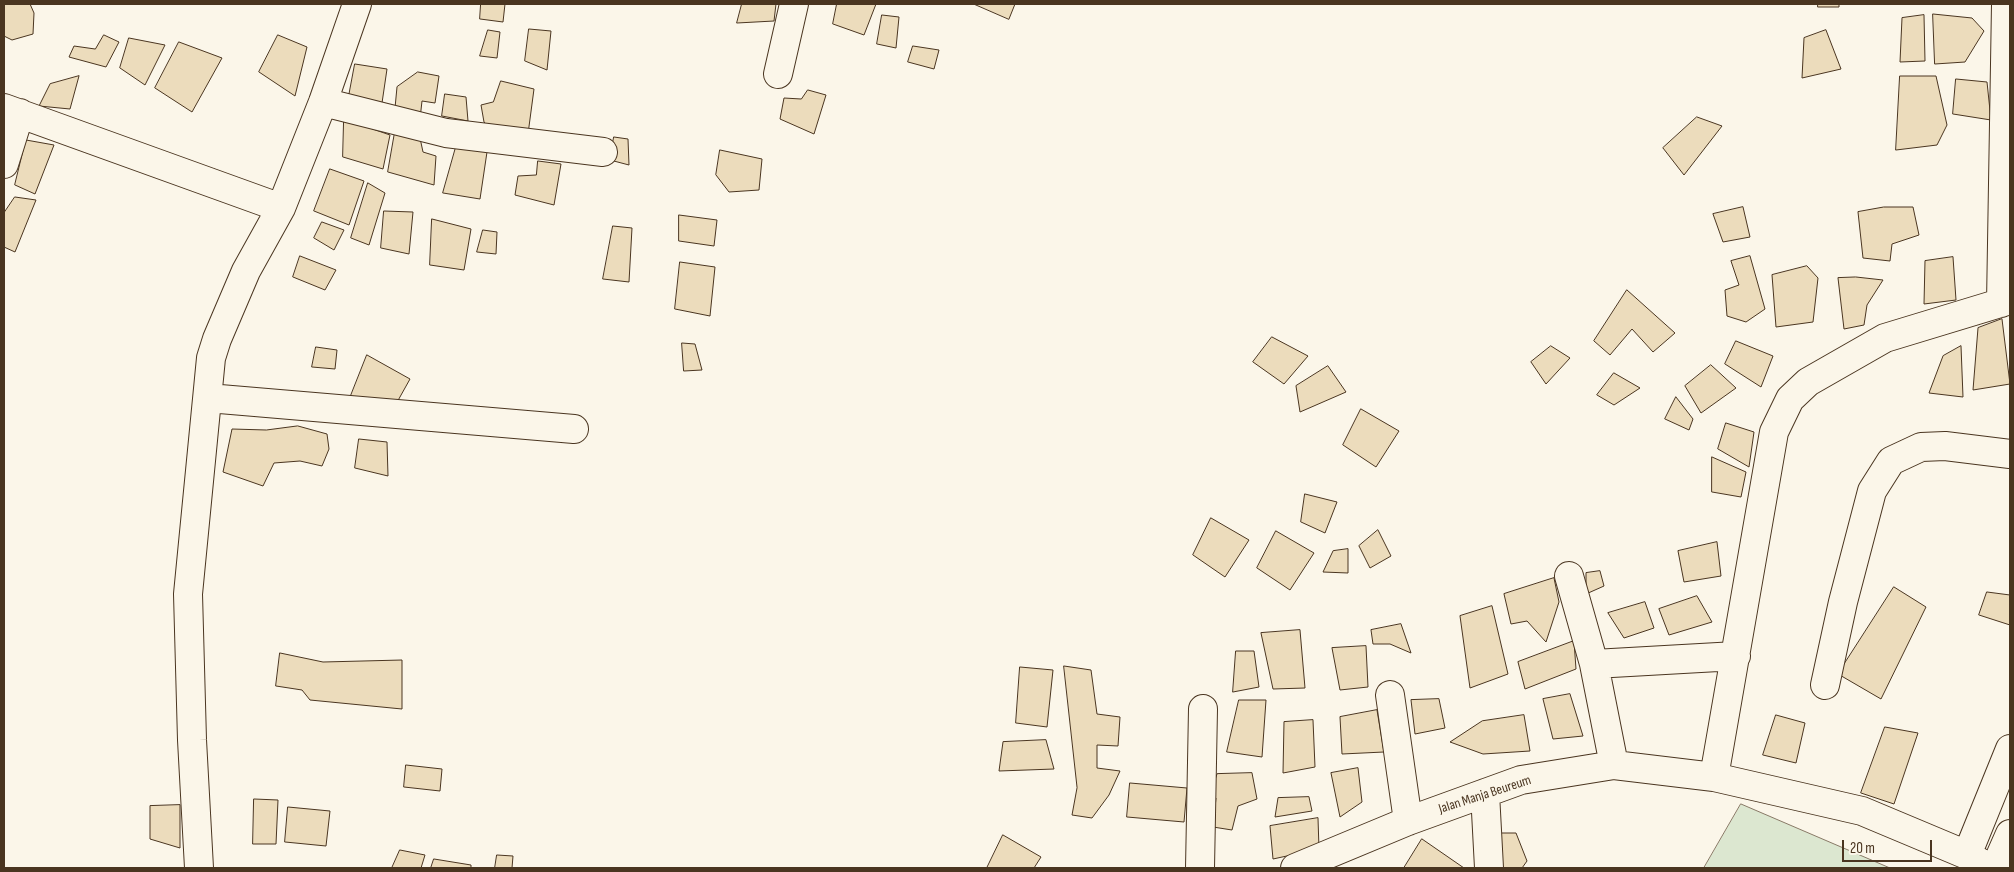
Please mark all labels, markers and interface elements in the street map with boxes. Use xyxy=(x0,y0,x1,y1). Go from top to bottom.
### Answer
street label: Jalan Manja Beureum xyxy=(1437,772,1533,818)
scale bar xyxy=(1844,830,1934,862)
text: 20 m xyxy=(1850,839,1875,858)

